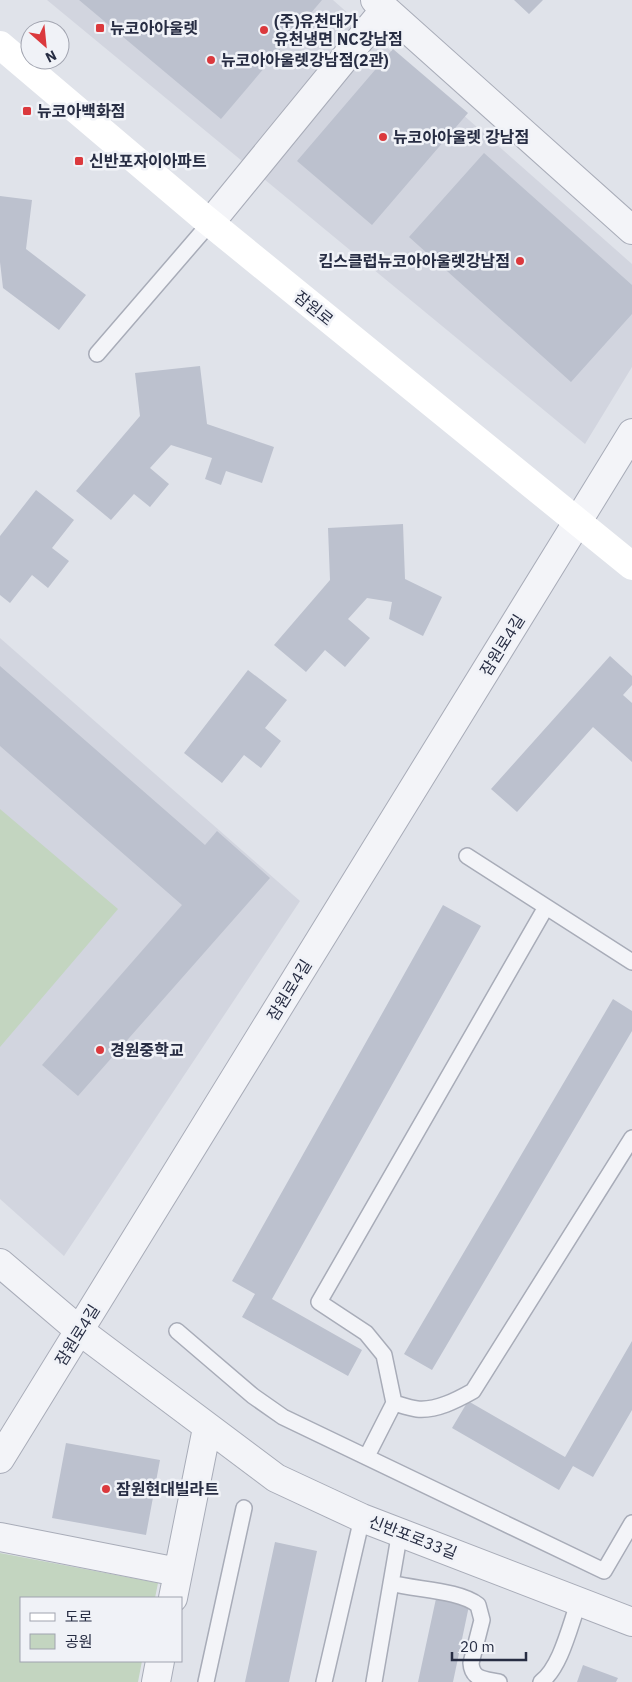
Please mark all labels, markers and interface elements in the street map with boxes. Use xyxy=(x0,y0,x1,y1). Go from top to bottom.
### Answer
place label: (주)유천대가 유천냉면 NC강남점 xyxy=(274,11,403,49)
place label: 뉴코아아울렛 xyxy=(110,18,198,38)
north arrow xyxy=(20,20,70,70)
marker: 뉴코아아울렛 xyxy=(94,22,106,34)
marker: (주)유천대가 유천냉면 NC강남점 xyxy=(258,24,270,36)
text: N xyxy=(42,46,60,67)
place label: 뉴코아아울렛강남점(2관) xyxy=(221,50,389,70)
marker: 뉴코아아울렛강남점(2관) xyxy=(205,54,217,66)
place label: 뉴코아백화점 xyxy=(37,101,125,121)
marker: 뉴코아백화점 xyxy=(21,105,33,117)
place label: 뉴코아아울렛 강남점 xyxy=(393,127,529,147)
marker: 뉴코아아울렛 강남점 xyxy=(377,131,389,143)
place label: 신반포자이아파트 xyxy=(89,151,207,171)
marker: 신반포자이아파트 xyxy=(73,155,85,167)
place label: 킴스클럽뉴코아아울렛강남점 xyxy=(319,251,510,271)
marker: 킴스클럽뉴코아아울렛강남점 xyxy=(514,255,526,267)
street label: 잠원로 xyxy=(291,286,338,330)
street label: 잠원로4길 xyxy=(475,611,529,679)
street label: 잠원로4길 xyxy=(262,956,316,1024)
place label: 경원중학교 xyxy=(110,1040,184,1060)
marker: 경원중학교 xyxy=(94,1044,106,1056)
street label: 잠원로4길 xyxy=(50,1301,104,1369)
place label: 잠원현대빌라트 xyxy=(116,1479,219,1499)
marker: 잠원현대빌라트 xyxy=(100,1483,112,1495)
street label: 신반포로33길 xyxy=(366,1511,460,1563)
legend xyxy=(20,1597,182,1662)
text: 도로 xyxy=(65,1607,93,1626)
scale bar xyxy=(452,1630,526,1662)
text: 공원 xyxy=(65,1632,93,1651)
text: 20 m xyxy=(460,1637,495,1656)

